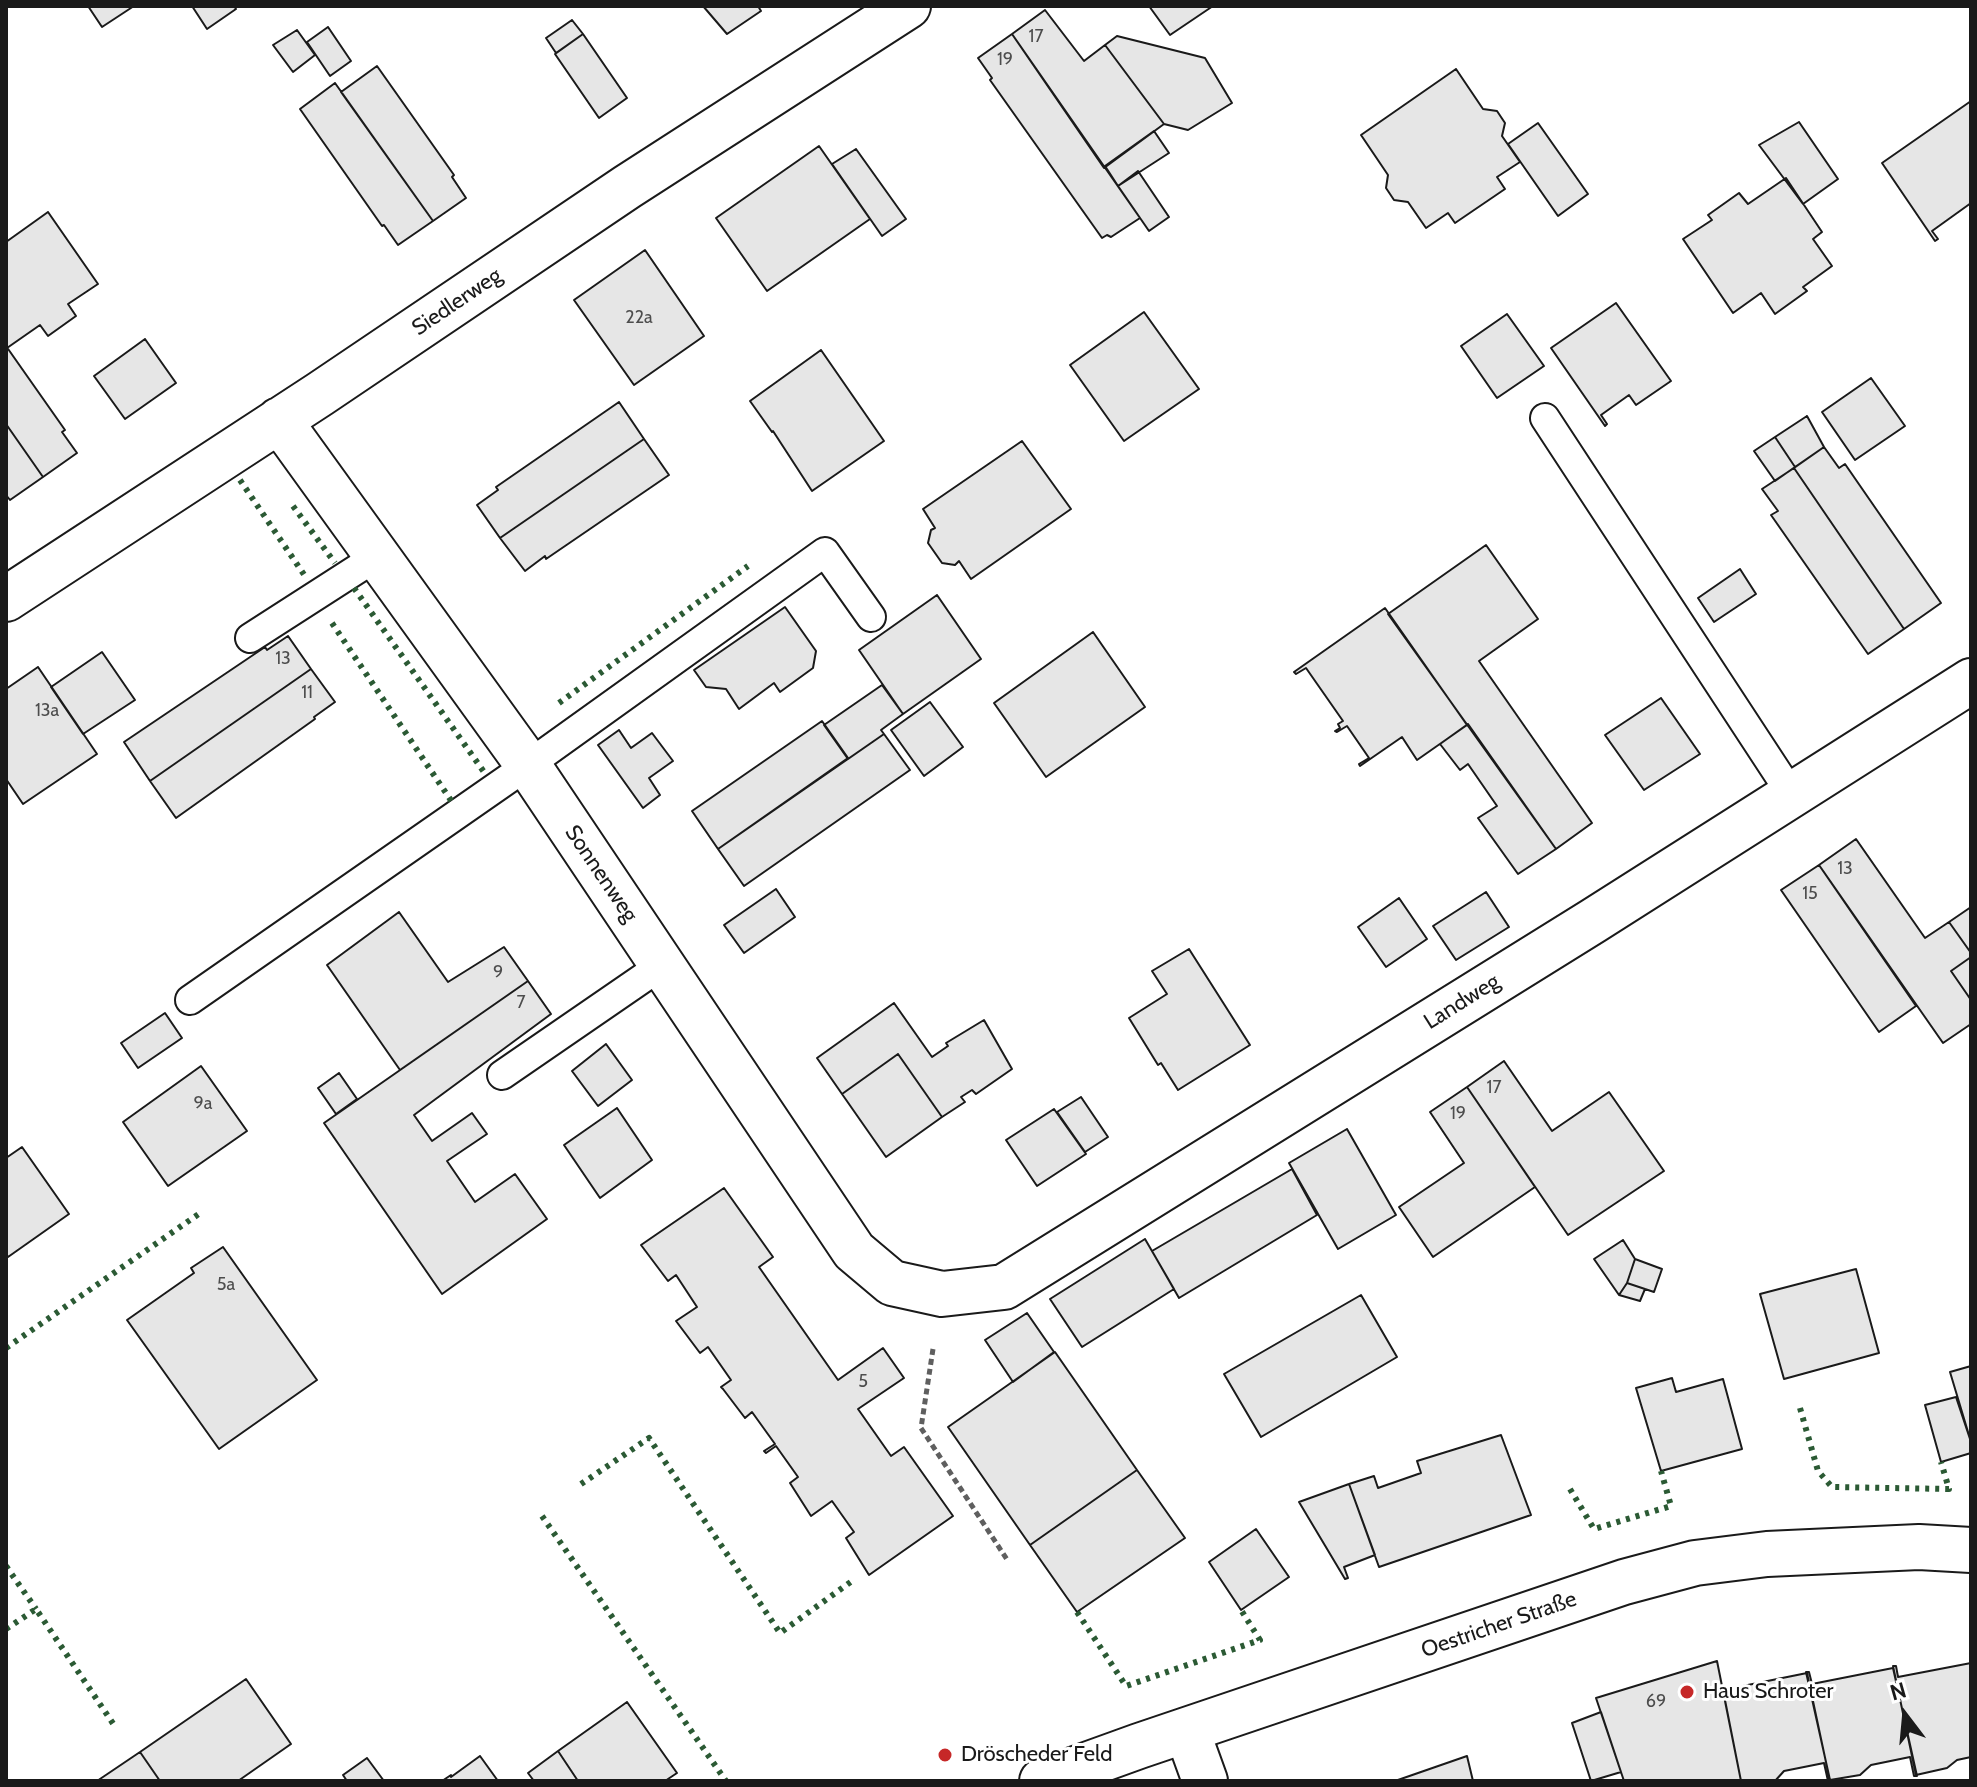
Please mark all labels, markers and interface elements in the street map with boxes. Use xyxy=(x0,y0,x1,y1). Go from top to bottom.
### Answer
house number: 17 xyxy=(1029,26,1043,48)
house number: 19 xyxy=(997,49,1013,71)
street label: Siedlerweg xyxy=(407,262,507,342)
house number: 22a xyxy=(625,307,653,329)
house number: 13 xyxy=(275,648,291,670)
house number: 11 xyxy=(301,682,313,704)
house number: 13a xyxy=(35,700,59,722)
street label: Sonnenweg xyxy=(559,821,643,927)
house number: 13 xyxy=(1837,858,1853,880)
house number: 15 xyxy=(1802,883,1818,905)
house number: 9 xyxy=(493,962,503,984)
street label: Landweg xyxy=(1419,969,1505,1035)
house number: 7 xyxy=(516,992,526,1014)
house number: 17 xyxy=(1487,1077,1501,1099)
house number: 9a xyxy=(194,1093,212,1115)
house number: 19 xyxy=(1450,1103,1466,1125)
house number: 5a xyxy=(217,1274,235,1296)
house number: 5 xyxy=(858,1371,868,1393)
street label: Oestricher Straße xyxy=(1418,1586,1580,1664)
north arrow xyxy=(1865,1675,1945,1755)
text: N xyxy=(1887,1676,1909,1707)
place label: Haus Schroter xyxy=(1703,1679,1833,1705)
marker: Haus Schroter xyxy=(1678,1683,1696,1701)
house number: 69 xyxy=(1646,1691,1666,1713)
place label: Dröscheder Feld xyxy=(961,1742,1112,1768)
marker: Dröscheder Feld xyxy=(936,1746,954,1764)

